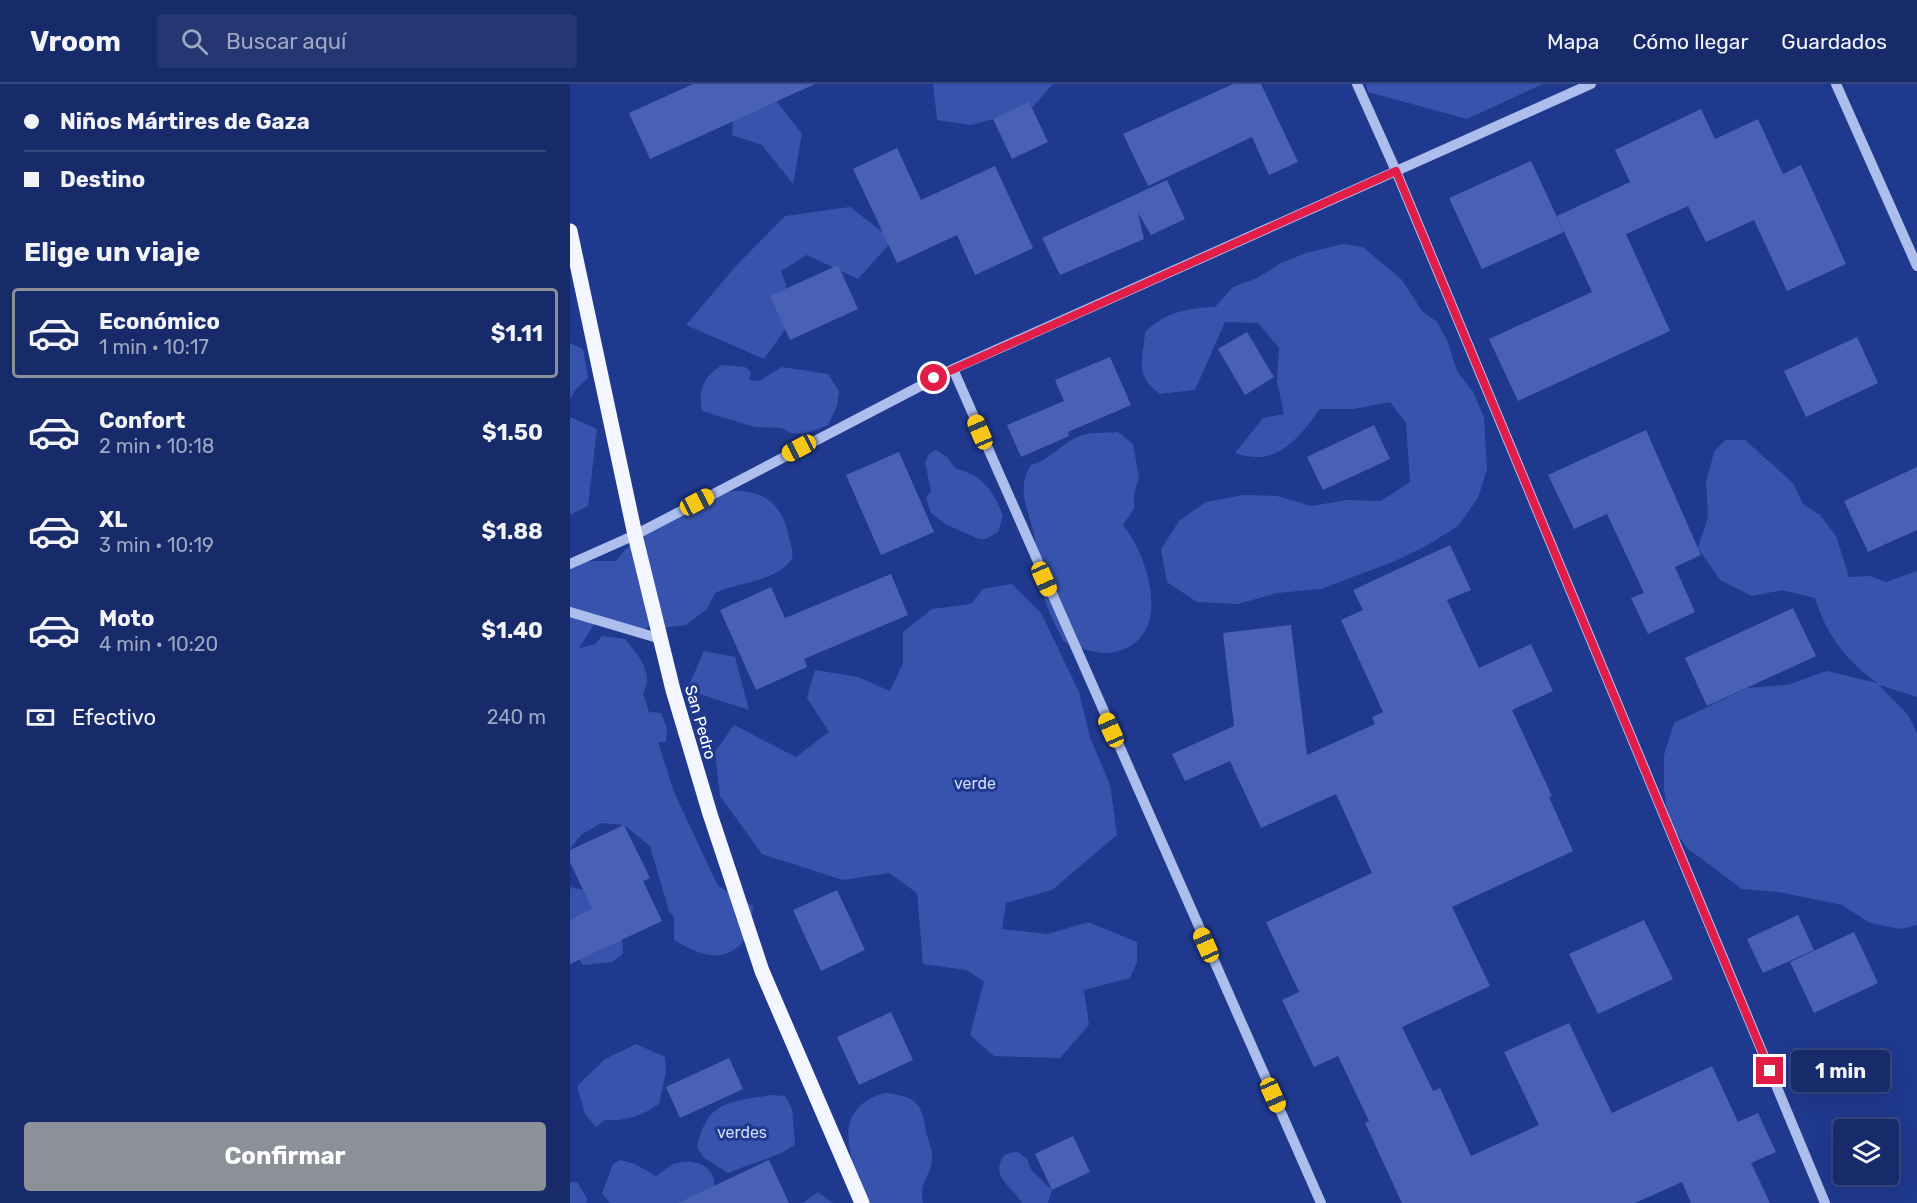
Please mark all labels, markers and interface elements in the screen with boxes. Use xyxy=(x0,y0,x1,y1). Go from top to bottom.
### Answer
search box xyxy=(157,14,577,68)
text: Vroom xyxy=(30,25,121,58)
icon: search xyxy=(178,25,211,58)
text: Buscar aquí xyxy=(226,28,346,55)
text: Mapa xyxy=(1547,29,1599,54)
text: Cómo llegar xyxy=(1632,29,1748,54)
text: Guardados xyxy=(1781,29,1887,54)
text: Niños Mártires de Gaza xyxy=(60,108,310,135)
text: Destino xyxy=(60,166,145,193)
text: Elige un viaje xyxy=(24,236,200,268)
icon: car xyxy=(27,306,81,360)
text: Económico xyxy=(99,308,220,335)
text: $1.11 xyxy=(491,320,543,347)
text: 1 min · 10:17 xyxy=(99,335,209,359)
route start xyxy=(920,364,947,391)
icon: car xyxy=(27,405,81,459)
text: Confort xyxy=(99,407,185,434)
car xyxy=(965,412,995,452)
text: $1.50 xyxy=(482,419,543,446)
car xyxy=(779,432,819,464)
text: 2 min · 10:18 xyxy=(99,434,214,458)
car xyxy=(677,486,717,518)
icon: car xyxy=(27,504,81,558)
text: XL xyxy=(99,506,127,533)
text: $1.88 xyxy=(481,518,543,545)
text: 3 min · 10:19 xyxy=(99,533,214,557)
car xyxy=(1028,559,1060,599)
icon: car xyxy=(27,603,81,657)
text: Moto xyxy=(99,605,154,632)
text: $1.40 xyxy=(481,617,543,644)
text: 4 min · 10:20 xyxy=(99,632,218,656)
street label: San Pedro xyxy=(681,683,720,761)
icon: cash xyxy=(24,701,57,734)
text: Efectivo xyxy=(72,704,156,731)
text: 240 m xyxy=(487,705,546,729)
car xyxy=(1095,710,1127,750)
park label: verde xyxy=(954,774,996,793)
car xyxy=(1190,925,1222,965)
callout: 1 min xyxy=(1791,1050,1890,1092)
route end xyxy=(1756,1057,1783,1084)
text: 1 min xyxy=(1815,1059,1866,1083)
car xyxy=(1257,1075,1289,1115)
map controls xyxy=(1833,1119,1899,1185)
button: layers xyxy=(1833,1119,1899,1185)
button: Confirmar xyxy=(24,1122,546,1191)
park label: verdes xyxy=(717,1123,767,1142)

